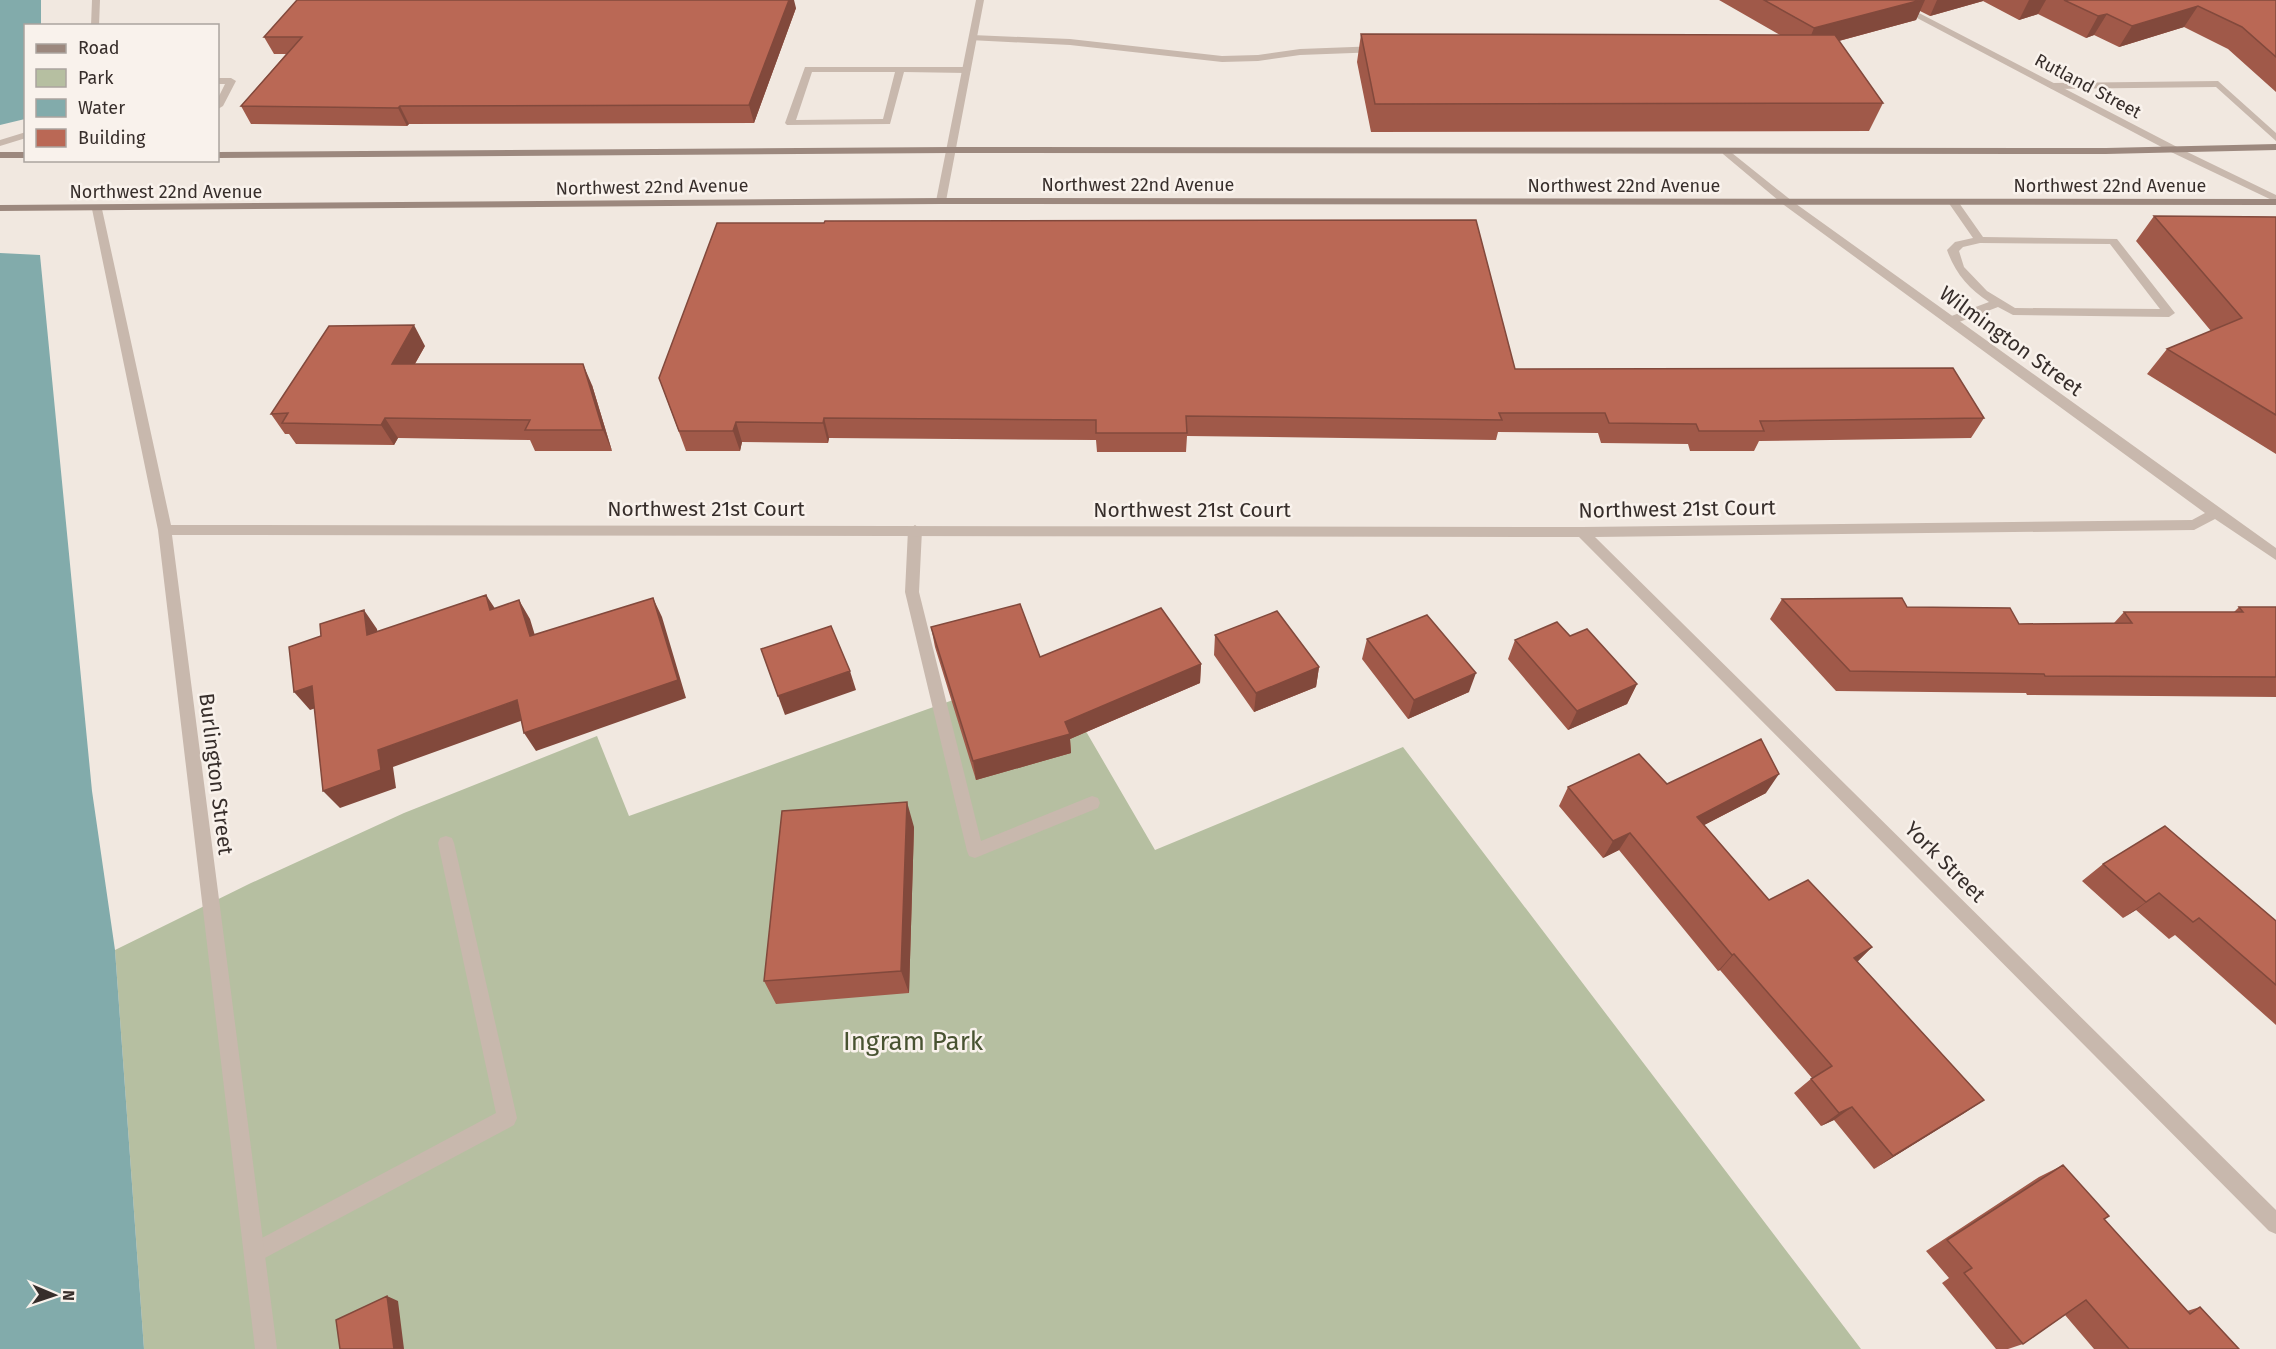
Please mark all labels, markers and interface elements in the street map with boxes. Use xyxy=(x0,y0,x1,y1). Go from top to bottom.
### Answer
legend xyxy=(24,24,219,162)
text: Road xyxy=(78,37,120,59)
street label: Rutland Street xyxy=(2031,49,2146,124)
text: Park xyxy=(78,67,114,89)
text: Water xyxy=(78,97,125,119)
text: Building xyxy=(78,127,146,149)
street label: Northwest 22nd Avenue xyxy=(555,174,749,200)
street label: Northwest 22nd Avenue xyxy=(1042,174,1234,196)
street label: Northwest 22nd Avenue xyxy=(1528,175,1720,197)
street label: Northwest 22nd Avenue xyxy=(2014,175,2206,197)
street label: Northwest 22nd Avenue xyxy=(70,181,262,203)
street label: Wilmington Street xyxy=(1934,280,2088,402)
street label: Northwest 21st Court xyxy=(1578,494,1776,524)
street label: Northwest 21st Court xyxy=(607,496,805,522)
street label: Northwest 21st Court xyxy=(1093,497,1291,523)
street label: Burlington Street xyxy=(193,692,239,857)
street label: York Street xyxy=(1899,816,1991,908)
park label: Ingram Park xyxy=(843,1026,984,1057)
north arrow xyxy=(24,1265,84,1325)
text: N xyxy=(59,1290,78,1301)

